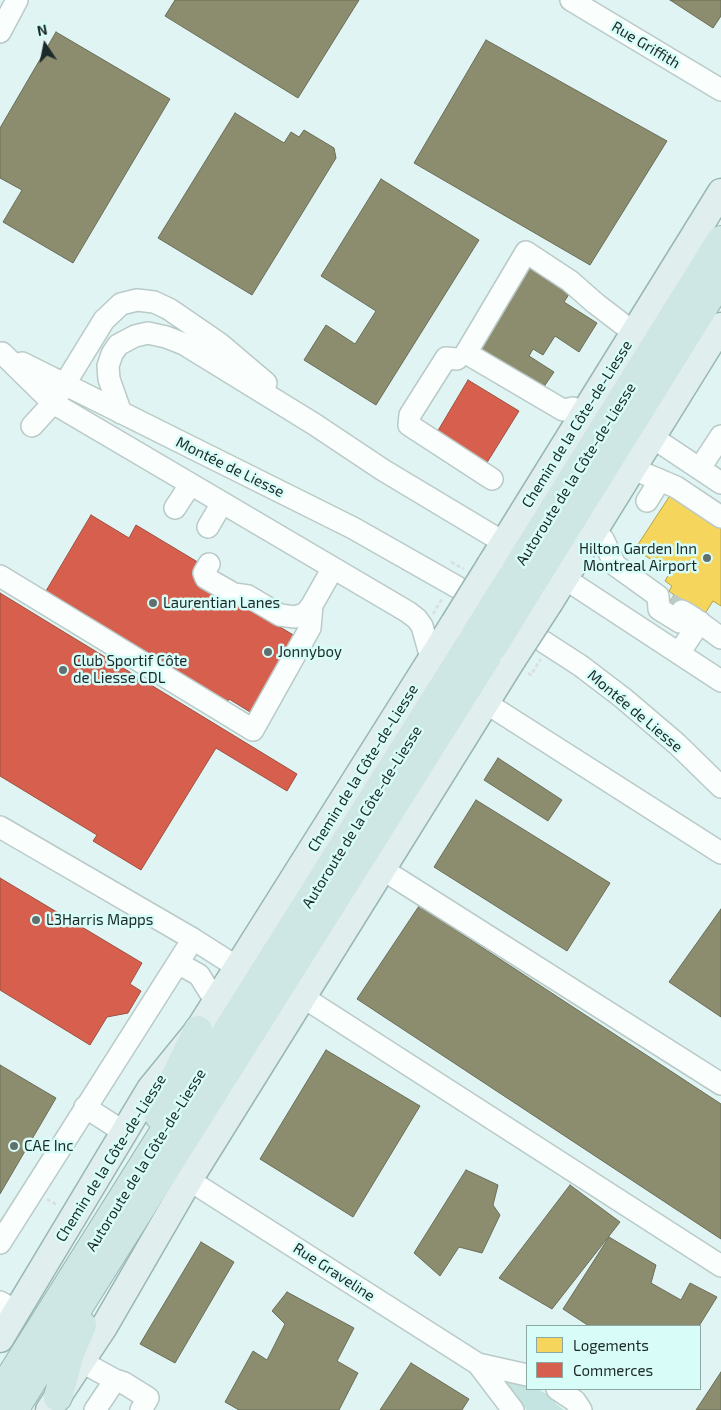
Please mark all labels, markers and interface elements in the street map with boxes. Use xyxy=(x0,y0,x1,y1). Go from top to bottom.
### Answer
street label: Rue Griffith xyxy=(608,18,684,72)
north arrow xyxy=(20,20,70,70)
text: N xyxy=(35,20,49,39)
street label: Chemin de la Côte-de-Liesse xyxy=(518,337,636,511)
street label: Autoroute de la Côte-de-Liesse xyxy=(512,379,640,569)
street label: Montée de Liesse xyxy=(173,433,287,501)
place label: Hilton Garden Inn Montreal Airport xyxy=(579,540,697,575)
marker: Hilton Garden Inn Montreal Airport xyxy=(701,552,713,564)
place label: Laurentian Lanes xyxy=(163,594,280,612)
marker: Laurentian Lanes xyxy=(147,597,159,609)
place label: Jonnyboy xyxy=(278,643,342,661)
marker: Jonnyboy xyxy=(262,646,274,658)
place label: Club Sportif Côte de Liesse CDL xyxy=(73,652,187,687)
marker: Club Sportif Côte de Liesse CDL xyxy=(57,664,69,676)
street label: Montée de Liesse xyxy=(584,666,686,756)
street label: Chemin de la Côte-de-Liesse xyxy=(304,681,422,855)
street label: Autoroute de la Côte-de-Liesse xyxy=(298,722,426,912)
place label: L3Harris Mapps xyxy=(46,911,153,929)
marker: L3Harris Mapps xyxy=(30,914,42,926)
street label: Autoroute de la Côte-de-Liesse xyxy=(82,1065,210,1255)
street label: Chemin de la Côte-de-Liesse xyxy=(52,1071,170,1245)
place label: CAE Inc xyxy=(24,1137,74,1155)
marker: CAE Inc xyxy=(8,1140,20,1152)
street label: Rue Graveline xyxy=(290,1239,378,1305)
legend xyxy=(526,1325,701,1390)
text: Logements xyxy=(573,1336,649,1354)
text: Commerces xyxy=(573,1361,653,1379)

